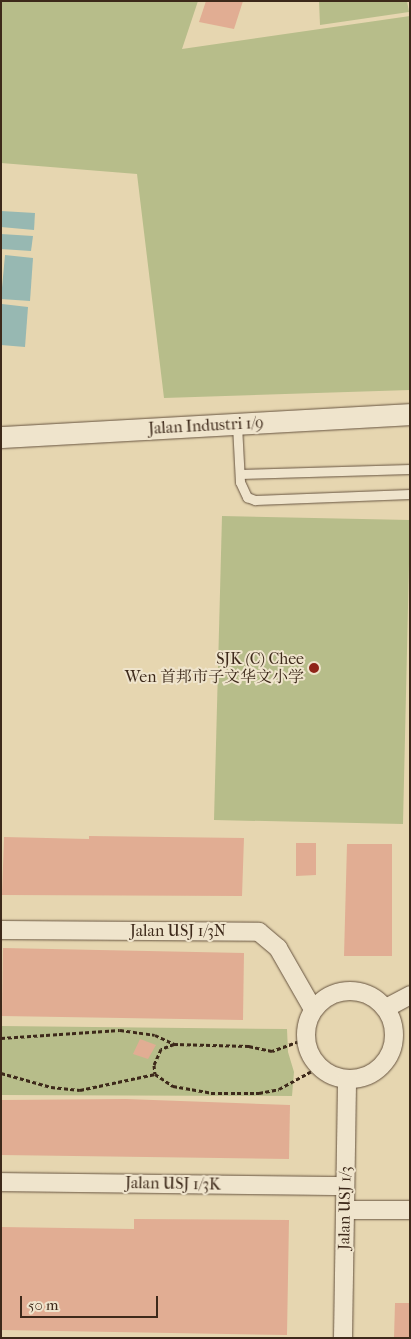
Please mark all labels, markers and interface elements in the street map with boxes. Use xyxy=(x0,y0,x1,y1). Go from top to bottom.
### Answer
street label: Jalan Industri 1/9 xyxy=(148,413,264,439)
place label: SJK (C) Chee Wen 首邦市子文华文小学 xyxy=(125,649,304,687)
marker: SJK (C) Chee Wen 首邦市子文华文小学 xyxy=(308,662,320,674)
street label: Jalan USJ 1/3N xyxy=(130,921,226,941)
street label: Jalan USJ 1/3 xyxy=(335,1166,355,1250)
street label: Jalan USJ 1/3K xyxy=(125,1174,221,1194)
scale bar xyxy=(22,1286,160,1318)
text: 50 m xyxy=(28,1296,58,1314)

